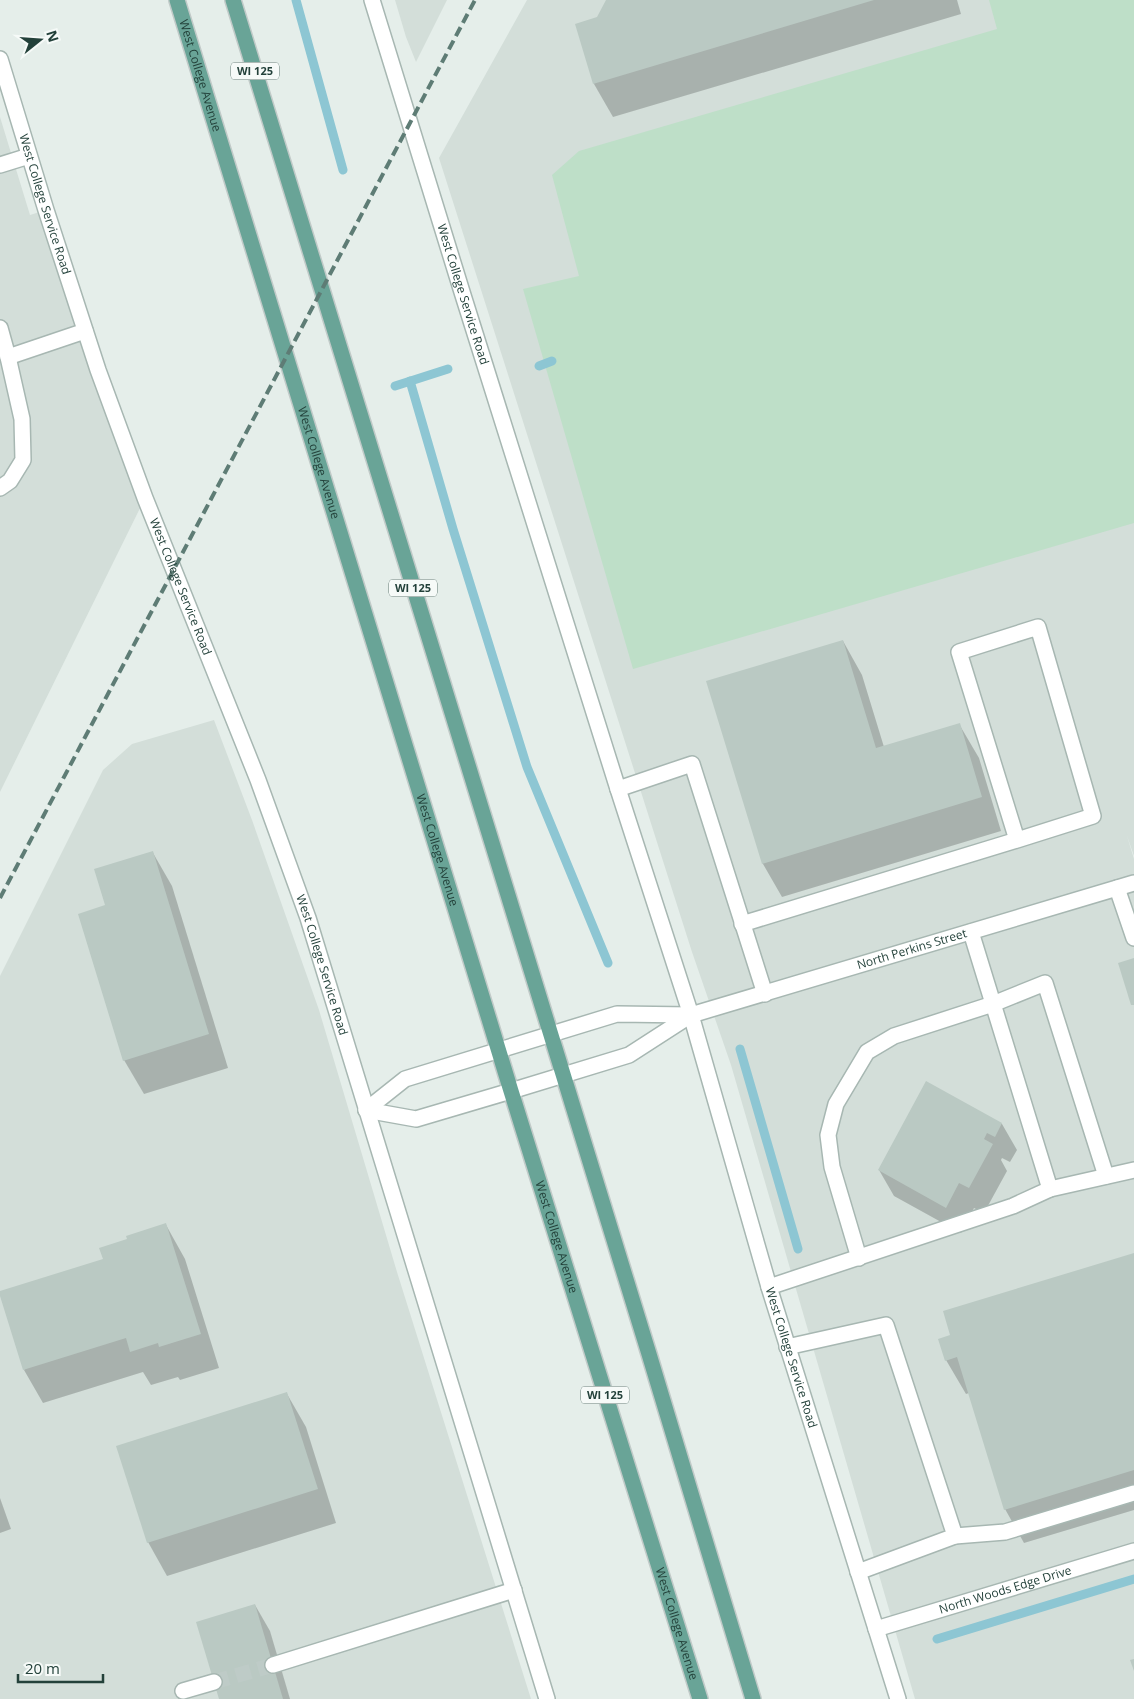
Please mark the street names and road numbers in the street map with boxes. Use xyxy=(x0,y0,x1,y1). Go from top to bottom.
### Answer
street label: West College Avenue xyxy=(175,17,226,134)
road number: WI 125 xyxy=(231,62,279,80)
street label: West College Service Road xyxy=(15,132,75,277)
street label: West College Service Road xyxy=(433,222,493,367)
street label: West College Avenue xyxy=(294,404,344,521)
street label: West College Service Road xyxy=(146,515,216,658)
road number: WI 125 xyxy=(389,580,437,596)
street label: West College Avenue xyxy=(412,792,463,908)
street label: West College Service Road xyxy=(292,892,352,1037)
street label: North Perkins Street xyxy=(855,924,969,973)
street label: West College Avenue xyxy=(531,1179,582,1295)
street label: West College Service Road xyxy=(762,1285,822,1430)
road number: WI 125 xyxy=(581,1386,629,1404)
street label: North Woods Edge Drive xyxy=(937,1561,1074,1617)
street label: West College Avenue xyxy=(652,1565,703,1682)

